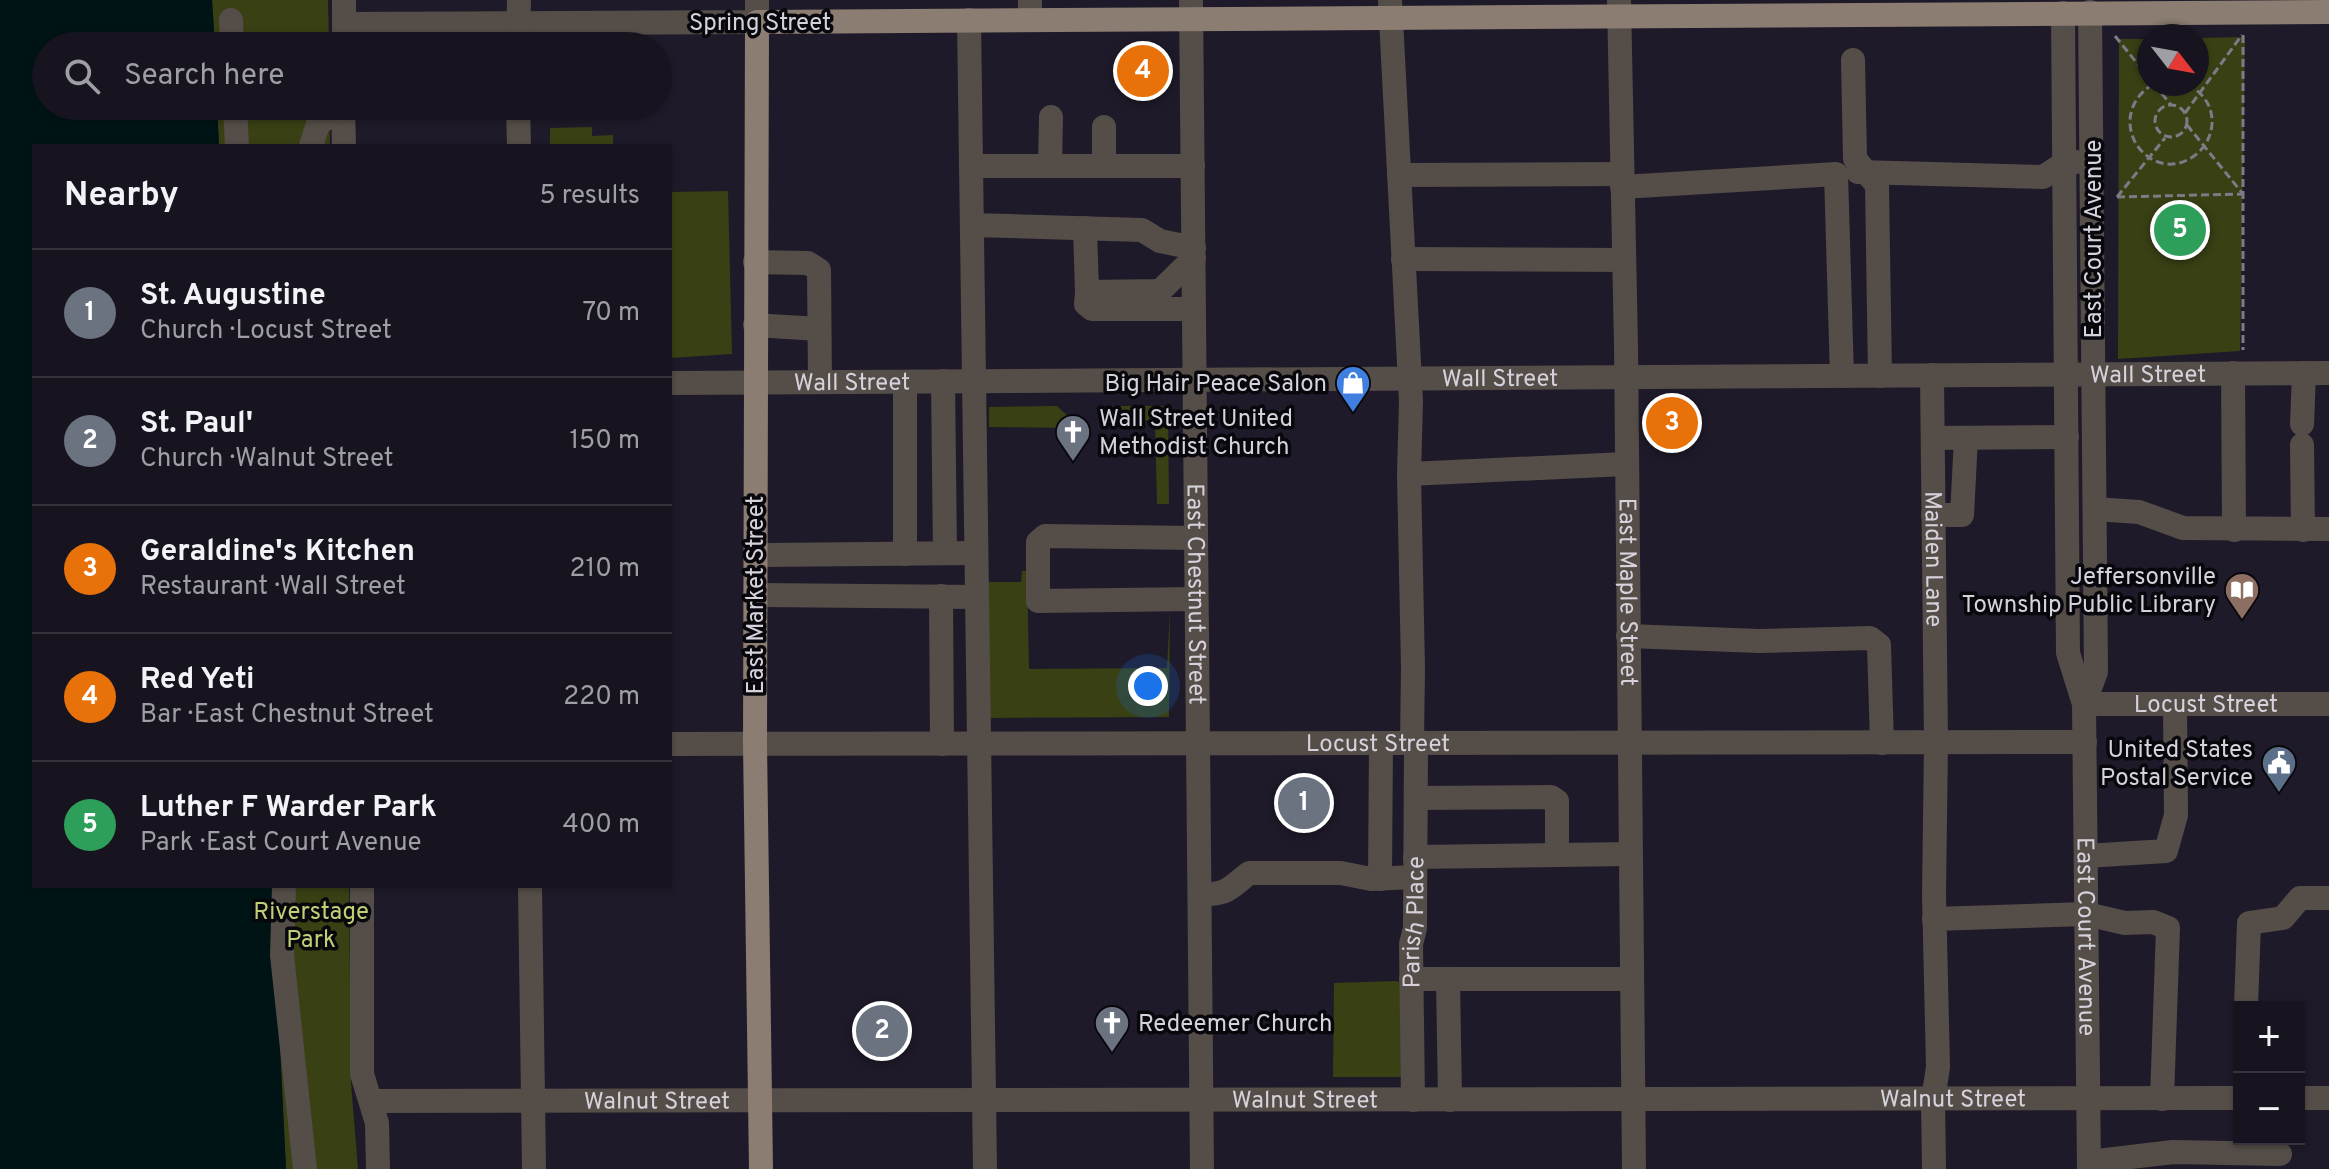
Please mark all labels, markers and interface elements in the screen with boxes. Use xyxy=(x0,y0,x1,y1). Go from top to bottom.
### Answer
street label: Spring Street xyxy=(689,9,831,39)
north arrow xyxy=(2137,24,2209,96)
search box xyxy=(32,32,672,120)
pin: 4 xyxy=(1117,41,1169,101)
icon: search xyxy=(60,54,104,98)
text: Search here xyxy=(124,58,284,95)
street label: East Court Avenue xyxy=(2080,139,2110,339)
text: Nearby xyxy=(64,175,179,218)
text: 5 results xyxy=(539,180,640,213)
pin: 5 xyxy=(2154,200,2206,260)
text: St. Augustine xyxy=(140,278,326,315)
text: 1 xyxy=(85,297,95,330)
text: 70 m xyxy=(582,297,640,330)
text: Church · Locust Street xyxy=(140,315,392,348)
street label: Wall Street xyxy=(2090,361,2206,391)
shop icon: Big Hair Peace Salon xyxy=(1334,364,1372,414)
street label: Wall Street xyxy=(1442,365,1558,395)
street label: Wall Street xyxy=(794,369,910,399)
place label: Big Hair Peace Salon xyxy=(1104,370,1327,400)
pin: 3 xyxy=(1646,393,1698,453)
place label: Wall Street United Methodist Church xyxy=(1099,405,1293,463)
text: St. Paul' xyxy=(140,406,253,443)
church icon: Wall Street United Methodist Church xyxy=(1054,413,1092,463)
text: 2 xyxy=(82,425,98,458)
text: 150 m xyxy=(569,425,640,458)
text: Church · Walnut Street xyxy=(140,443,394,476)
street label: East Chestnut Street xyxy=(1179,483,1211,705)
street label: Maiden Lane xyxy=(1916,491,1948,627)
street label: East Market Street xyxy=(742,496,772,694)
street label: East Maple Street xyxy=(1610,497,1642,686)
text: Geraldine's Kitchen xyxy=(140,534,415,571)
text: 3 xyxy=(82,553,98,586)
text: 210 m xyxy=(570,553,640,586)
place label: Jeffersonville Township Public Library xyxy=(1962,563,2216,621)
text: Restaurant · Wall Street xyxy=(140,571,406,604)
library icon: Jeffersonville Township Public Library xyxy=(2223,571,2261,621)
text: Red Yeti xyxy=(140,662,255,699)
your location xyxy=(1128,666,1168,706)
text: 4 xyxy=(82,681,98,714)
text: 220 m xyxy=(563,681,640,714)
street label: Locust Street xyxy=(2134,691,2278,721)
text: Bar · East Chestnut Street xyxy=(140,699,434,732)
street label: Locust Street xyxy=(1306,730,1450,760)
place label: United States Postal Service xyxy=(2100,736,2253,794)
public building icon: United States Postal Service xyxy=(2260,744,2298,794)
pin: 1 xyxy=(1278,773,1330,833)
text: Luther F Warder Park xyxy=(140,790,437,827)
text: 5 xyxy=(82,809,98,842)
text: 400 m xyxy=(563,809,640,842)
text: Park · East Court Avenue xyxy=(140,827,421,860)
street label: East Court Avenue xyxy=(2068,837,2101,1036)
street label: Parish Place xyxy=(1398,856,1433,989)
park label: Riverstage Park xyxy=(253,898,369,956)
pin: 2 xyxy=(856,1001,908,1061)
map controls xyxy=(2233,1001,2305,1145)
button: + xyxy=(2233,1001,2305,1073)
church icon: Redeemer Church xyxy=(1093,1004,1131,1054)
place label: Redeemer Church xyxy=(1138,1010,1332,1040)
button: − xyxy=(2233,1073,2305,1145)
street label: Walnut Street xyxy=(1880,1085,2026,1116)
street label: Walnut Street xyxy=(1232,1086,1378,1117)
street label: Walnut Street xyxy=(584,1087,730,1118)

